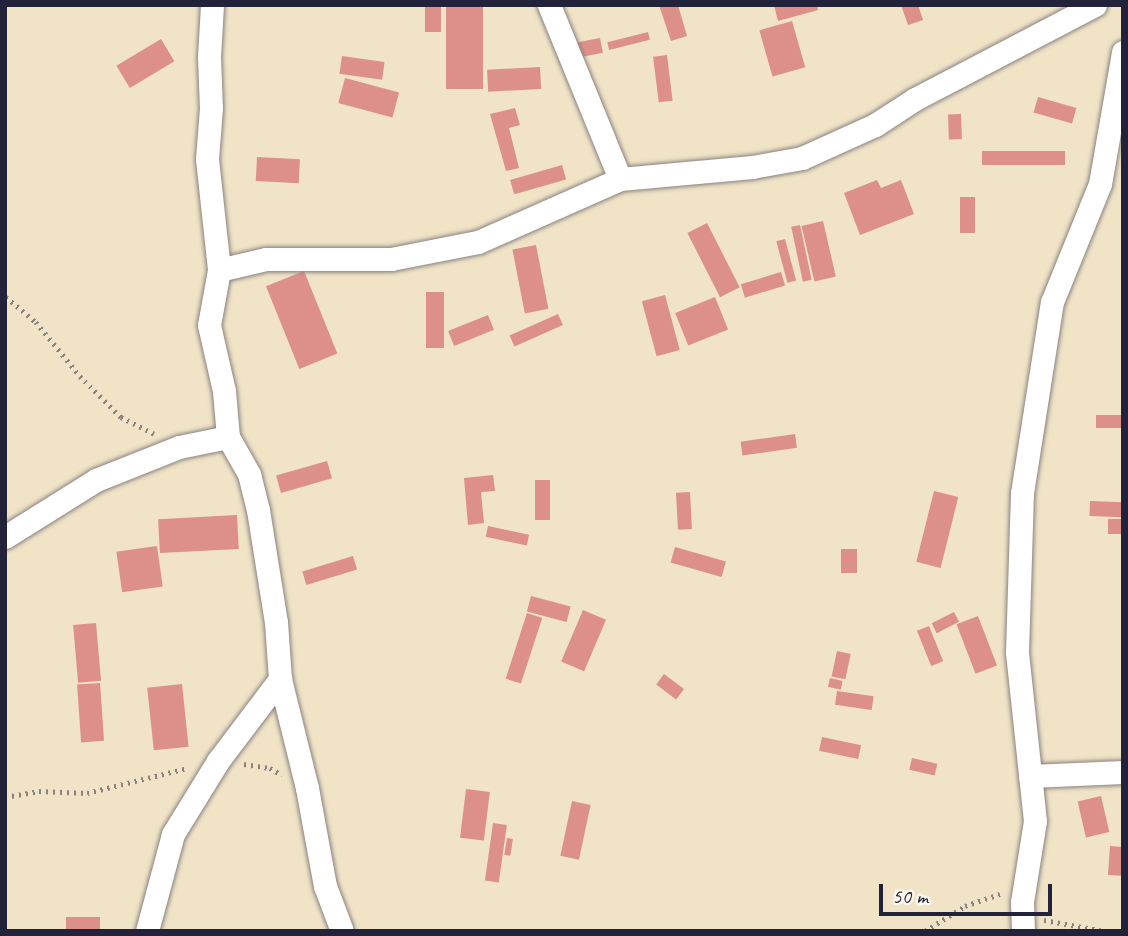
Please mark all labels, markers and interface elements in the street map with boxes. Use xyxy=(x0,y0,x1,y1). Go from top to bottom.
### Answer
scale bar xyxy=(883,870,1056,914)
text: 50 m xyxy=(892,883,928,909)

